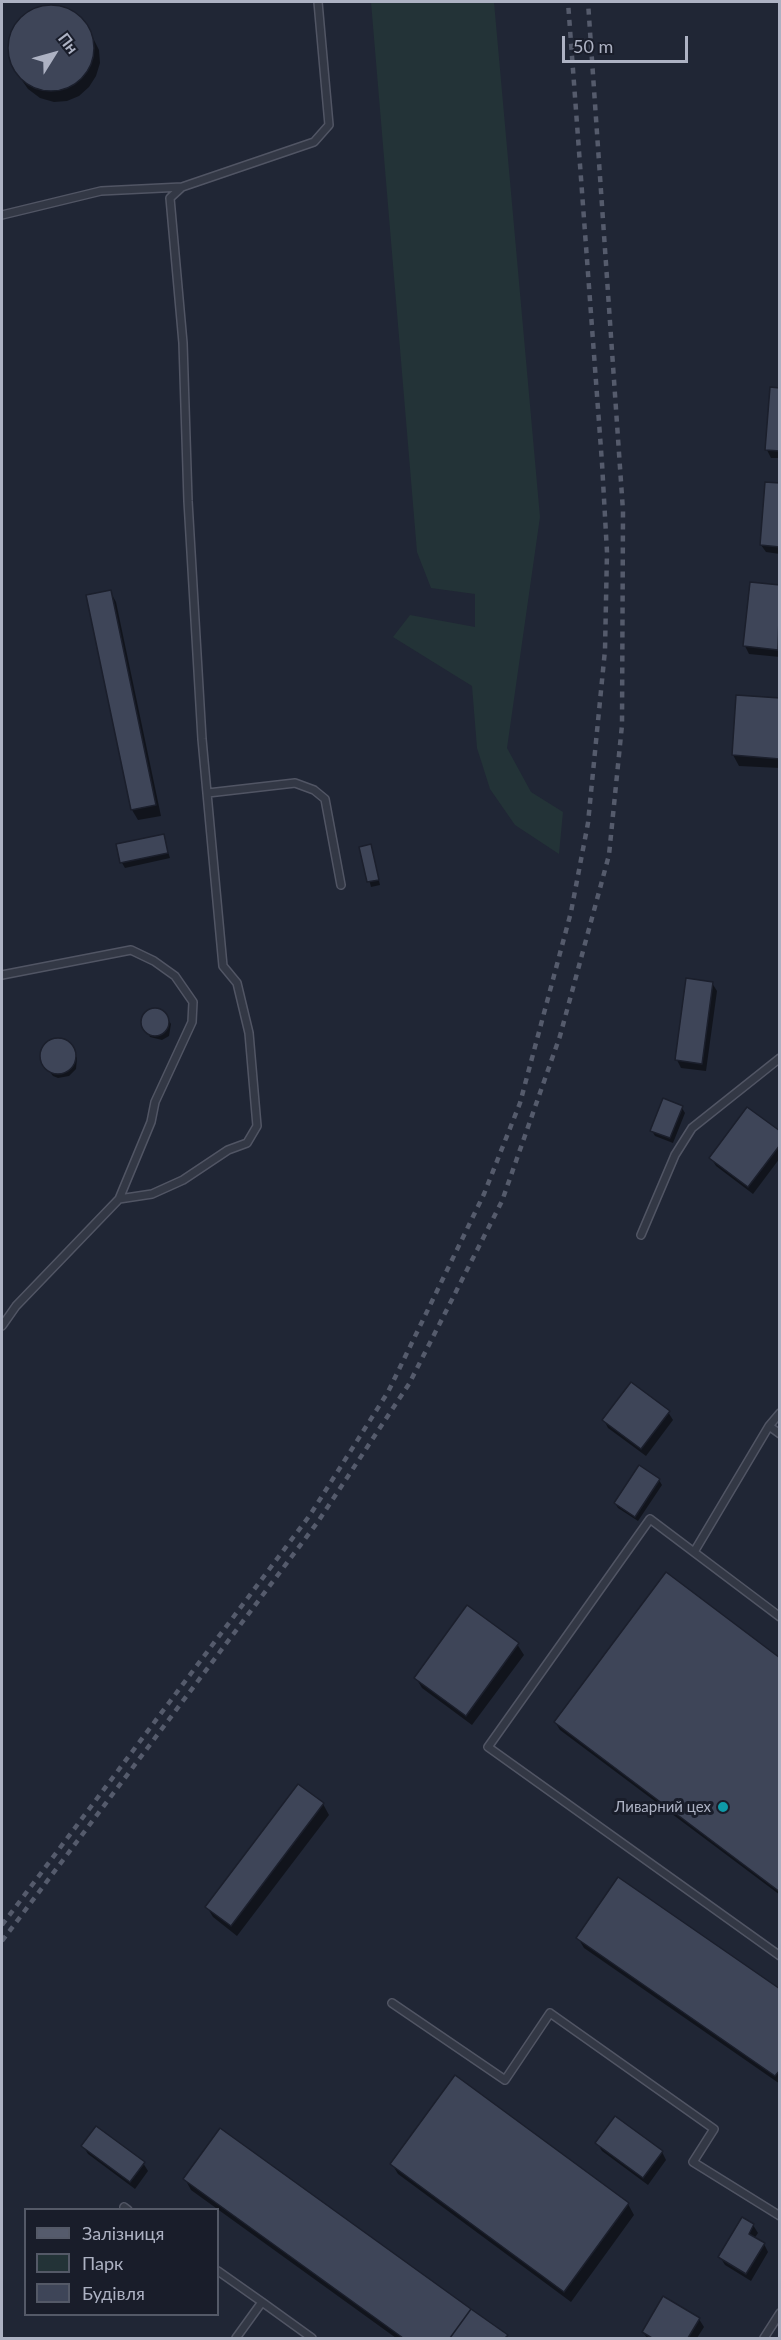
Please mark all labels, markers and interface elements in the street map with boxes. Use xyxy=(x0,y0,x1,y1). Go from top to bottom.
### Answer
north arrow xyxy=(24,24,84,84)
scale bar xyxy=(565,24,691,62)
text: Пн xyxy=(55,29,83,57)
text: 50 m xyxy=(573,35,613,57)
place label: Ливарний цех xyxy=(615,1798,711,1816)
marker: Ливарний цех xyxy=(716,1800,730,1814)
legend xyxy=(24,2208,219,2316)
text: Залізниця xyxy=(82,2222,164,2244)
text: Парк xyxy=(82,2252,123,2274)
text: Будівля xyxy=(82,2282,145,2304)

